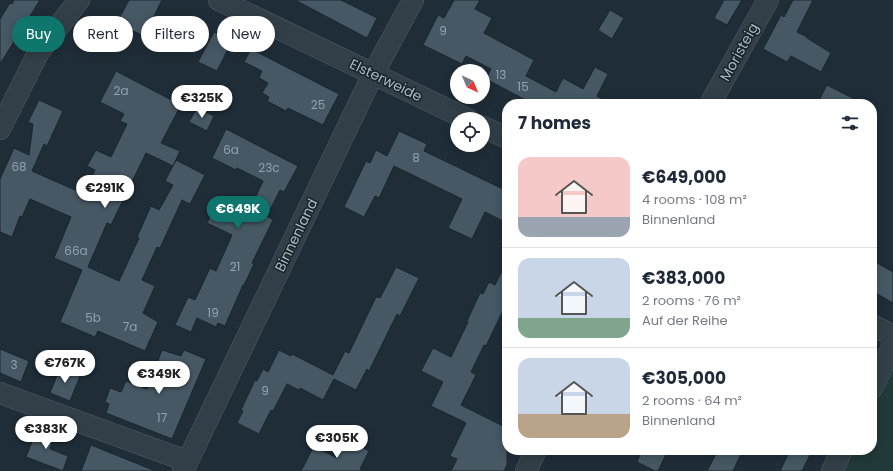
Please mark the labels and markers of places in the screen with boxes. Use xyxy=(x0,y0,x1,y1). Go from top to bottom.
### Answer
pin: €325K xyxy=(174,85,230,119)
pin: €291K xyxy=(77,175,133,209)
pin: €649K xyxy=(210,196,266,230)
pin: €767K xyxy=(37,350,93,384)
pin: €349K xyxy=(131,361,187,395)
pin: €383K xyxy=(18,416,74,450)
pin: €305K xyxy=(309,425,365,459)

